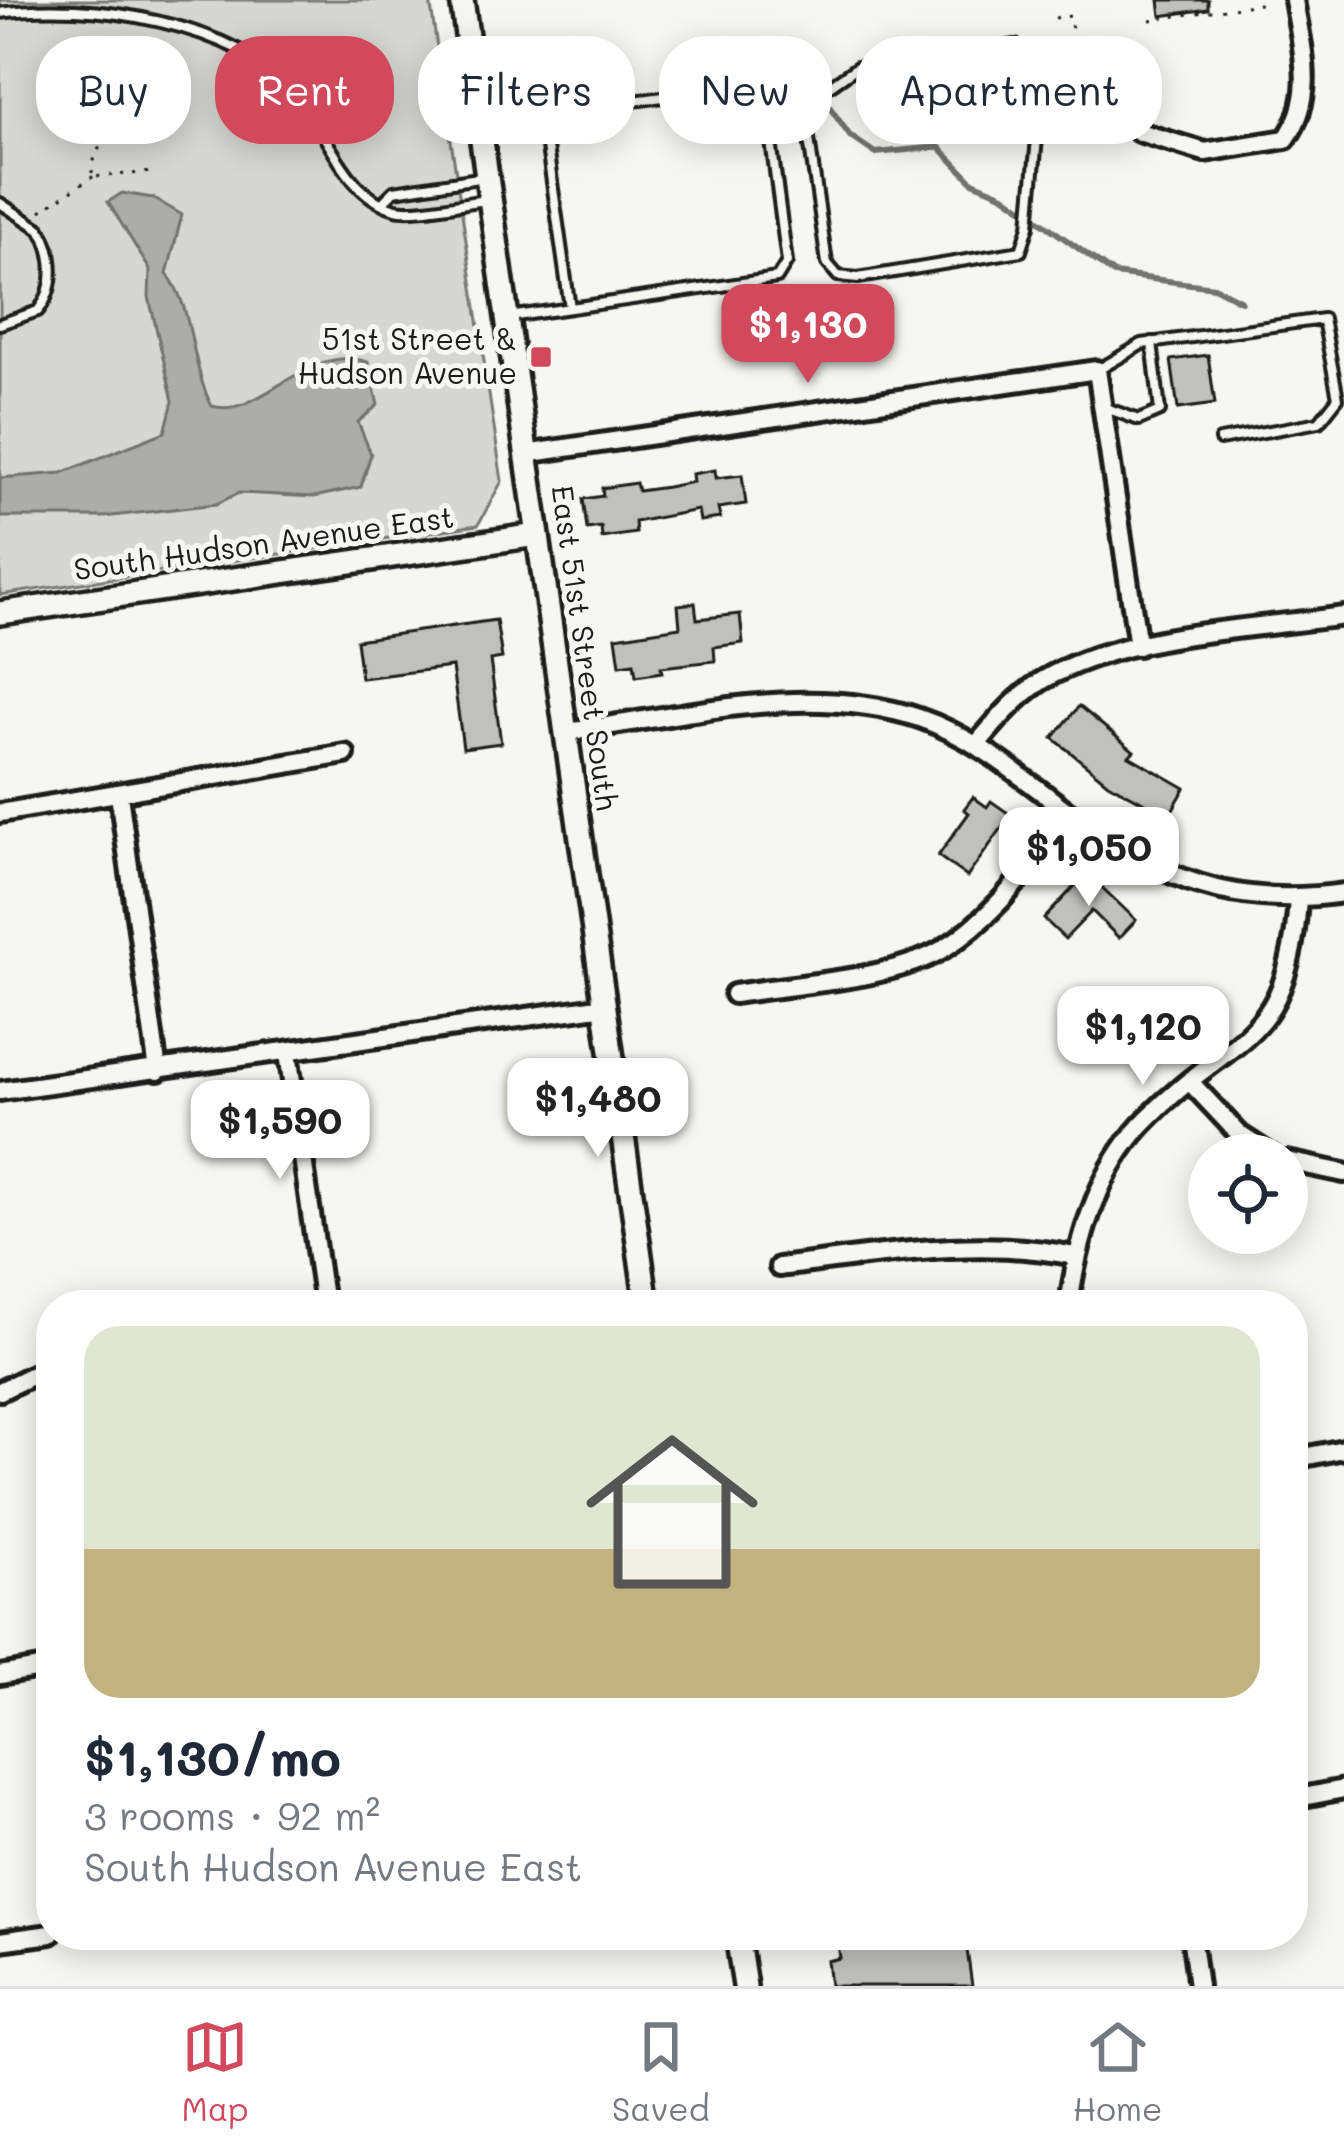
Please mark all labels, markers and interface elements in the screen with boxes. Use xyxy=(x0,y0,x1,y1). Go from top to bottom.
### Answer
chip: Buy xyxy=(36,36,191,144)
chip: Rent xyxy=(215,36,394,144)
chip: Filters xyxy=(418,36,635,144)
chip: New xyxy=(659,36,832,144)
chip: Apartment xyxy=(856,36,1162,144)
pin: $1,130 xyxy=(710,284,906,386)
text: $1,130 xyxy=(748,297,868,348)
place label: 51st Street & Hudson Avenue xyxy=(298,318,517,392)
marker: 51st Street & Hudson Avenue xyxy=(528,344,554,370)
street label: East 51st Street South xyxy=(543,483,629,813)
street label: South Hudson Avenue East xyxy=(71,496,456,588)
pin: $1,050 xyxy=(991,807,1187,909)
text: $1,050 xyxy=(1026,820,1152,871)
pin: $1,120 xyxy=(1045,986,1241,1088)
text: $1,120 xyxy=(1084,999,1202,1050)
pin: $1,480 xyxy=(500,1058,696,1160)
text: $1,480 xyxy=(534,1071,662,1122)
pin: $1,590 xyxy=(182,1080,378,1182)
text: $1,590 xyxy=(218,1093,342,1144)
map controls xyxy=(1188,1134,1308,1254)
button: locate xyxy=(1188,1134,1308,1254)
icon: home xyxy=(564,1404,780,1620)
text: $1,130/mo xyxy=(84,1722,341,1789)
text: 3 rooms · 92 m² xyxy=(84,1789,380,1840)
text: South Hudson Avenue East xyxy=(84,1840,582,1891)
tab: Map xyxy=(181,2014,249,2129)
tab: Saved xyxy=(612,2014,710,2129)
tab: Home xyxy=(1073,2014,1162,2129)

